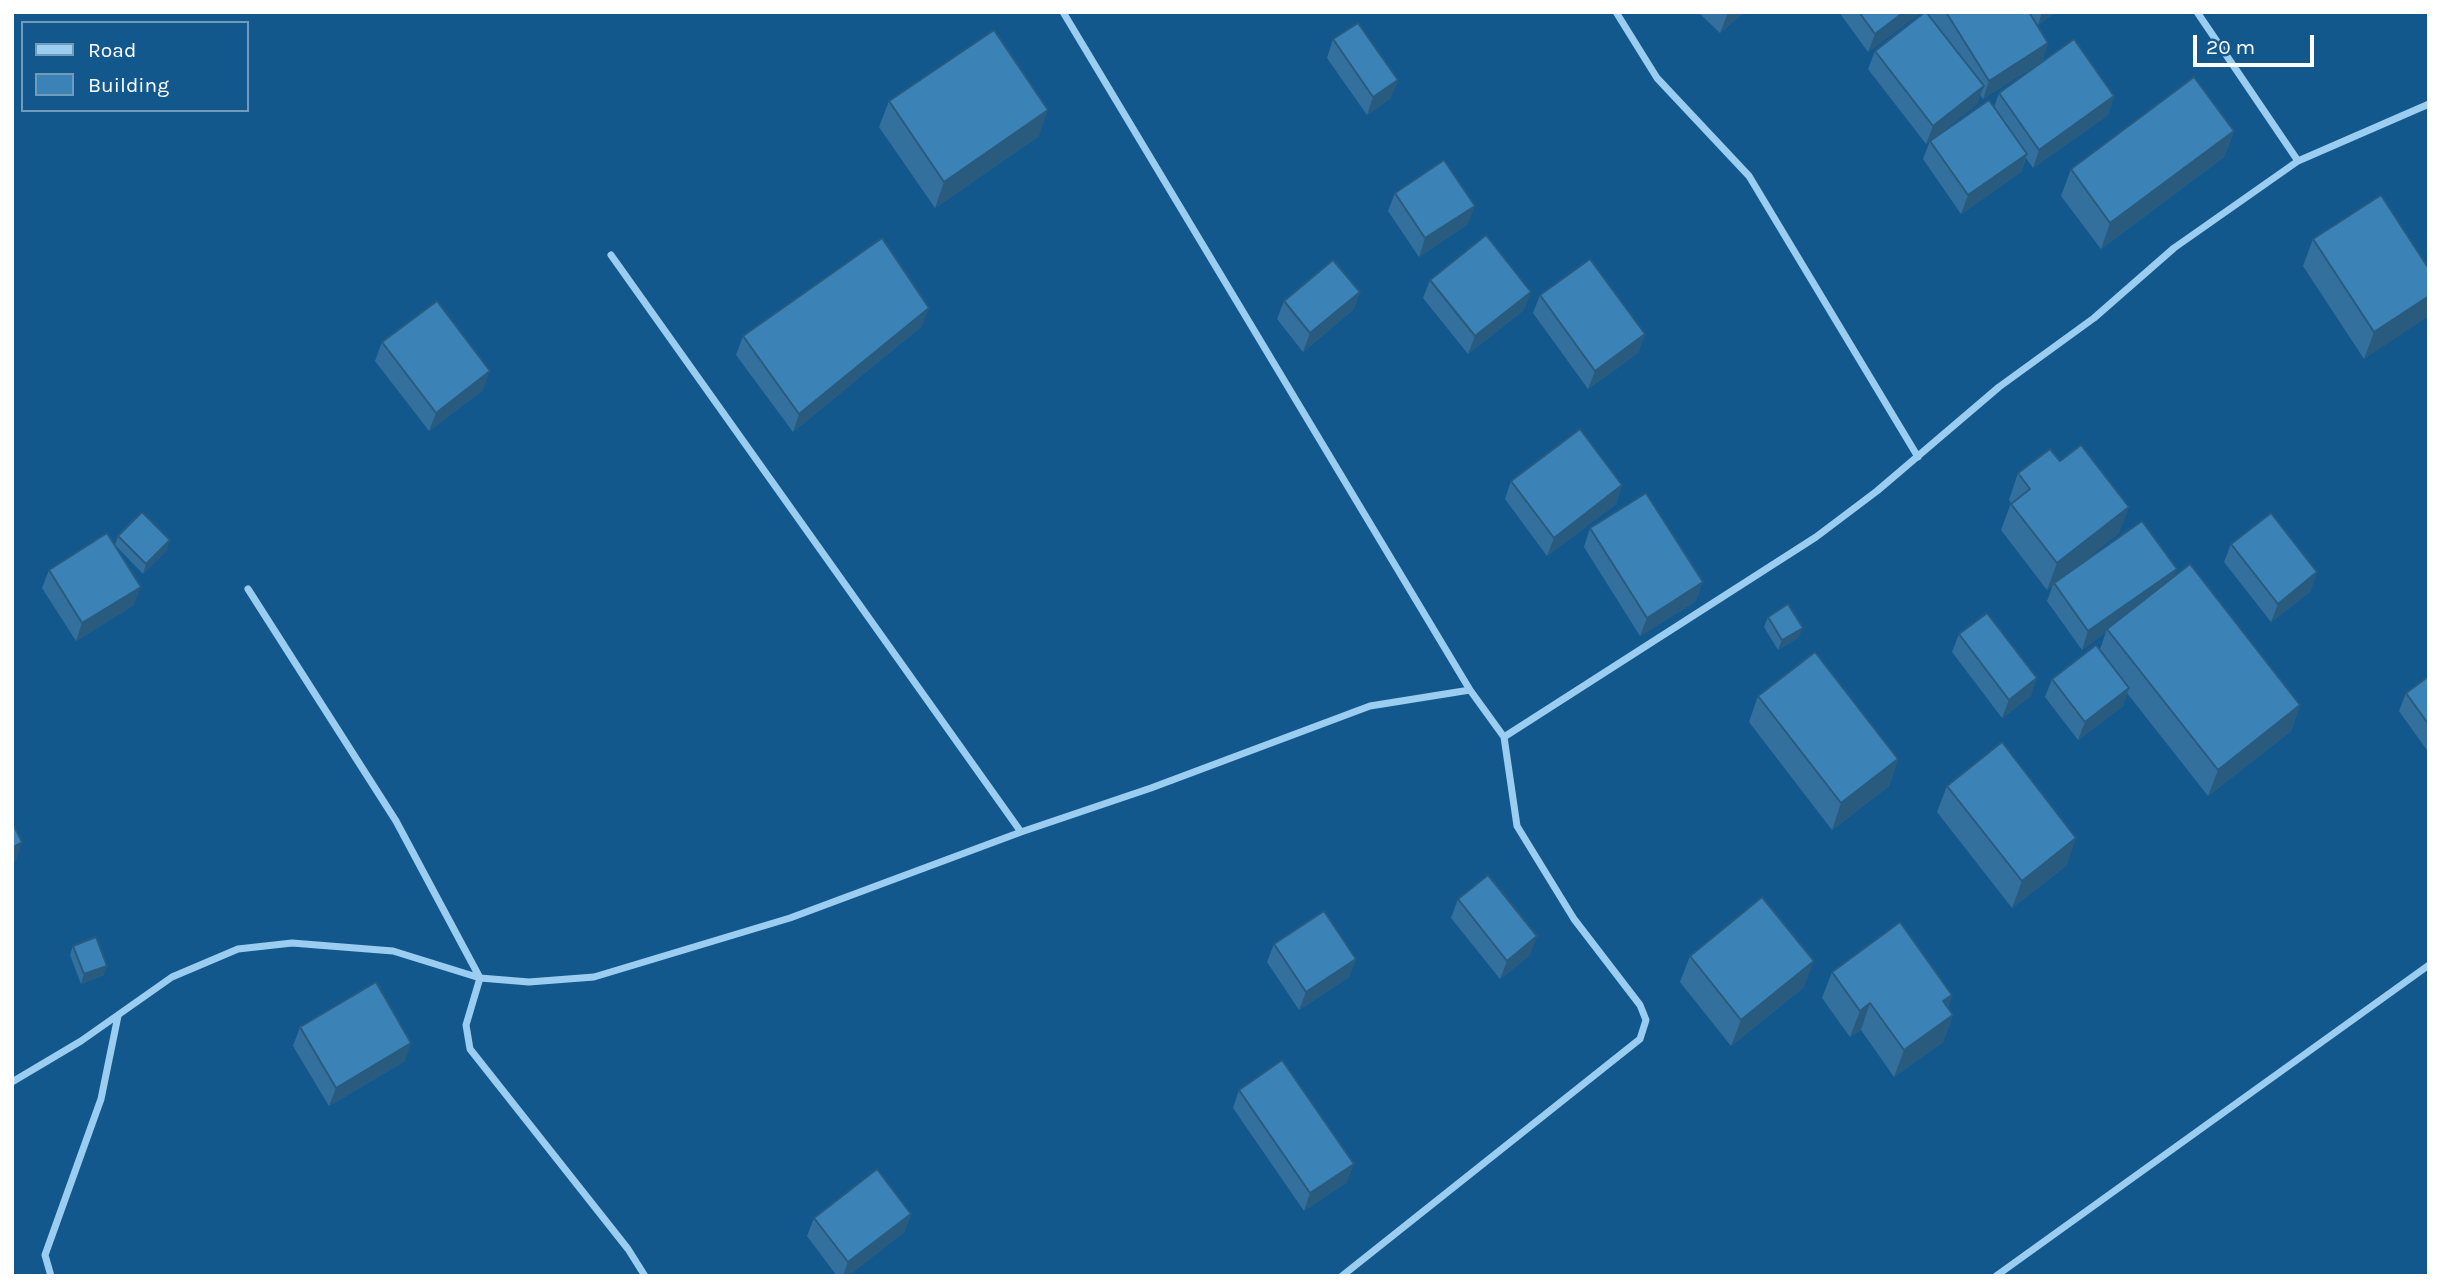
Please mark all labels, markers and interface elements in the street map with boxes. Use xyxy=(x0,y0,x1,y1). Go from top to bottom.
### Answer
legend xyxy=(21,21,248,112)
scale bar xyxy=(2196,21,2317,65)
text: 20 m xyxy=(2206,35,2255,59)
text: Road xyxy=(88,38,136,62)
text: Building xyxy=(88,73,169,97)

